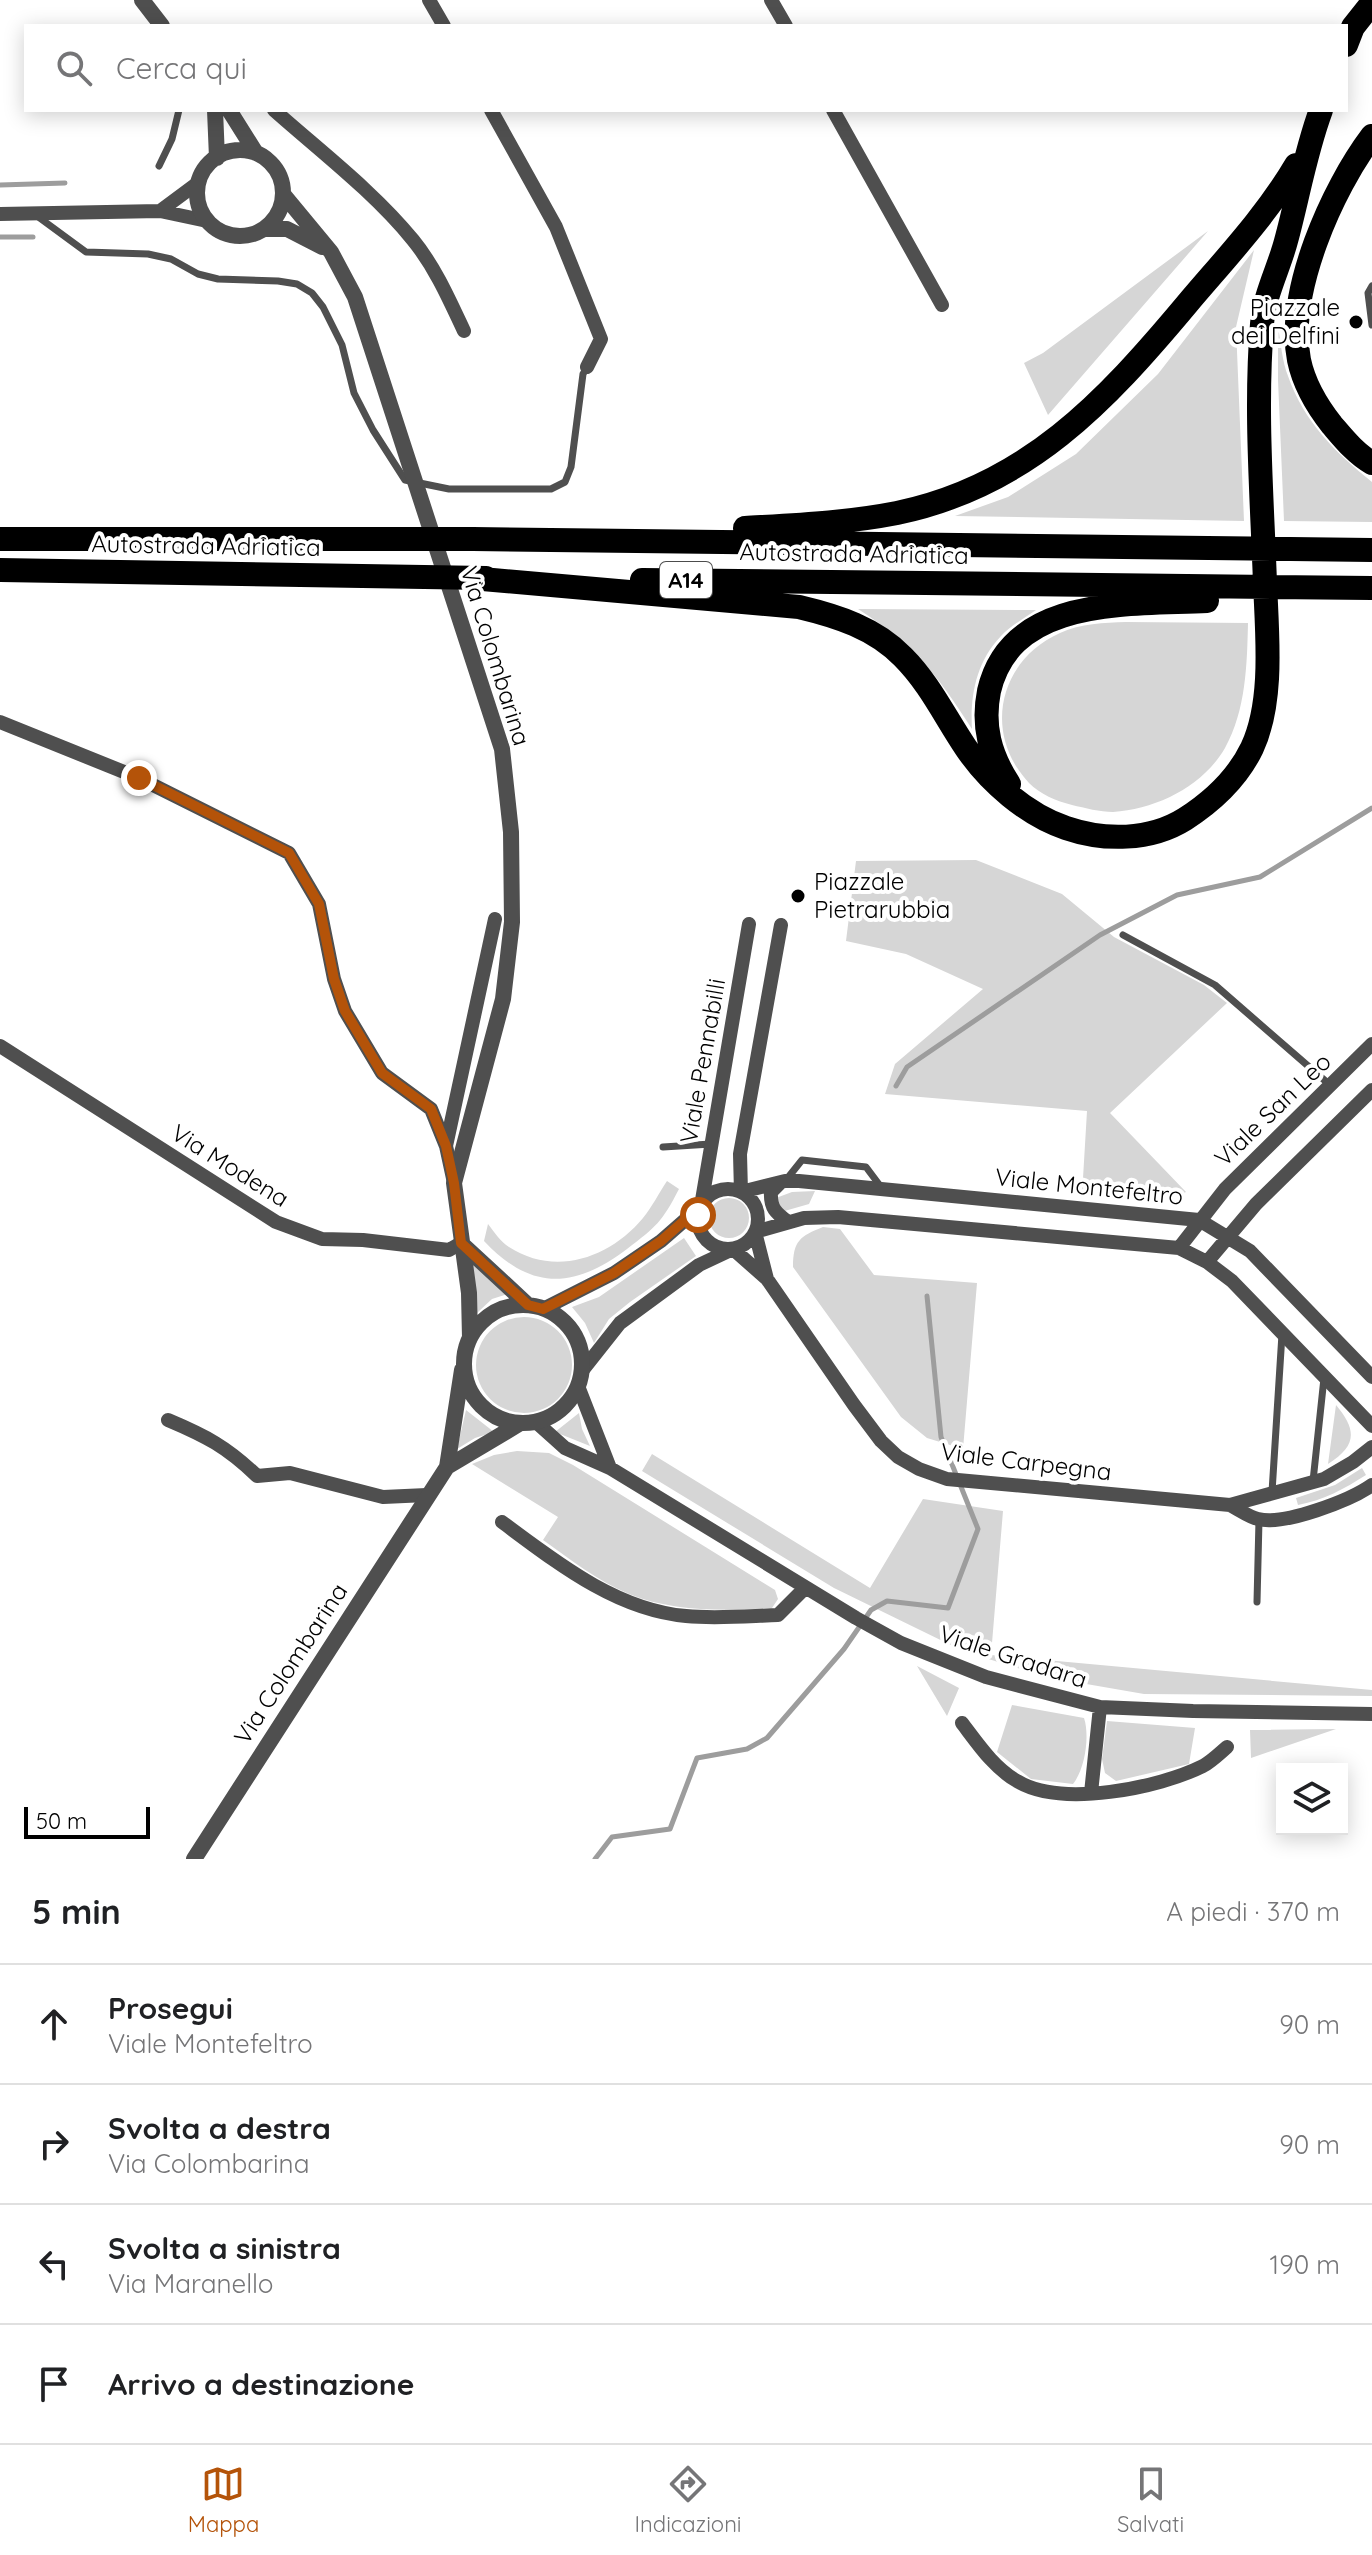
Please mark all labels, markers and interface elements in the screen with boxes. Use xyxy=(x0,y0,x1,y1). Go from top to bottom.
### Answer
search box xyxy=(24,24,1348,112)
icon: search xyxy=(52,46,96,90)
text: Cerca qui xyxy=(116,49,247,87)
place label: Piazzale dei Delfini xyxy=(1231,292,1340,350)
marker: Piazzale dei Delfini xyxy=(1347,313,1365,331)
street label: Autostrada Adriatica xyxy=(91,528,321,562)
street label: Autostrada Adriatica xyxy=(739,536,969,570)
street label: Via Colombarina xyxy=(454,562,537,749)
road number: A14 xyxy=(660,562,712,598)
route end xyxy=(121,760,157,796)
place label: Piazzale Pietrarubbia xyxy=(814,866,950,924)
marker: Piazzale Pietrarubbia xyxy=(789,887,807,905)
street label: Viale Pennabilli xyxy=(673,976,731,1146)
street label: Viale San Leo xyxy=(1208,1046,1337,1172)
street label: Via Modena xyxy=(166,1117,295,1213)
street label: Viale Montefeltro xyxy=(994,1161,1185,1211)
route start xyxy=(680,1197,716,1233)
street label: Viale Carpegna xyxy=(939,1436,1113,1486)
street label: Via Colombarina xyxy=(227,1577,353,1750)
street label: Viale Gradara xyxy=(936,1618,1091,1694)
map controls xyxy=(1276,1763,1348,1835)
button: layers xyxy=(1276,1763,1348,1835)
scale bar xyxy=(24,1803,150,1839)
text: 50 m xyxy=(36,1807,87,1835)
text: 5 min xyxy=(32,1890,121,1933)
text: A piedi · 370 m xyxy=(1166,1895,1340,1928)
text: Prosegui xyxy=(108,1989,233,2027)
icon: ahead xyxy=(32,2002,76,2046)
text: 90 m xyxy=(1279,2008,1340,2041)
text: Viale Montefeltro xyxy=(108,2027,313,2060)
text: Svolta a destra xyxy=(108,2109,331,2147)
icon: right xyxy=(32,2122,76,2166)
text: 90 m xyxy=(1279,2128,1340,2161)
text: Via Colombarina xyxy=(108,2147,309,2180)
text: Svolta a sinistra xyxy=(108,2229,341,2267)
icon: left xyxy=(32,2242,76,2286)
text: 190 m xyxy=(1270,2248,1340,2281)
text: Via Maranello xyxy=(108,2267,274,2300)
icon: arrive xyxy=(32,2362,76,2406)
text: Arrivo a destinazione xyxy=(108,2365,414,2403)
tab: Mappa xyxy=(188,2462,259,2538)
tab: Indicazioni xyxy=(635,2462,742,2538)
tab: Salvati xyxy=(1117,2462,1184,2538)

